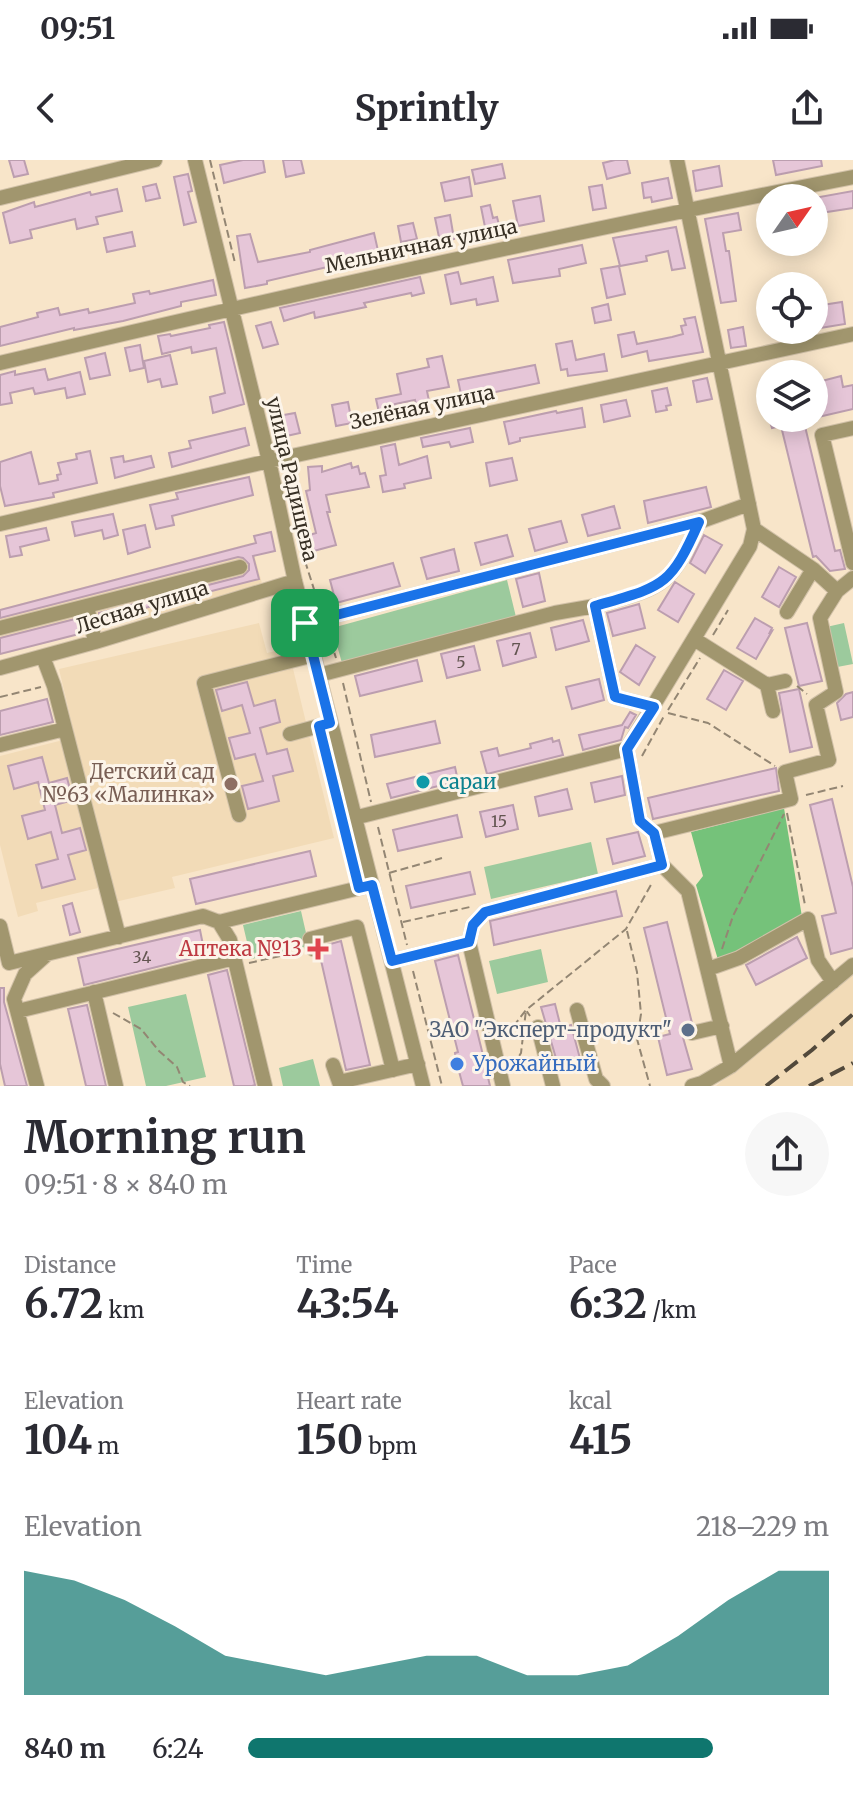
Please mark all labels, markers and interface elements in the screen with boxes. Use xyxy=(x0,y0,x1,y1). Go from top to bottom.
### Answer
text: 09:51 xyxy=(40,9,115,47)
icon: back xyxy=(24,86,68,130)
text: Sprintly xyxy=(354,86,499,131)
icon: share xyxy=(785,86,829,130)
north arrow xyxy=(756,184,828,256)
map controls xyxy=(756,184,828,432)
street label: Мельничная улица xyxy=(323,213,519,278)
button: locate xyxy=(756,272,828,344)
button: layers xyxy=(756,360,828,432)
street label: Зелёная улица xyxy=(347,379,497,434)
street label: улица Радищева xyxy=(261,394,324,564)
street label: Лесная улица xyxy=(72,574,212,639)
pin xyxy=(271,589,339,657)
icon: arrive xyxy=(283,601,327,645)
house number: 7 xyxy=(511,639,521,659)
house number: 5 xyxy=(456,652,466,672)
place label: Детский сад №63 «Малинка» xyxy=(42,759,215,807)
place label: сараи xyxy=(439,769,497,794)
marker: сараи xyxy=(414,773,432,791)
marker: Детский сад №63 «Малинка» xyxy=(222,775,240,793)
house number: 15 xyxy=(491,811,507,831)
place label: Аптека №13 xyxy=(178,936,302,961)
marker: Аптека №13 xyxy=(309,940,327,958)
house number: 34 xyxy=(133,947,152,967)
place label: ЗАО "Эксперт-продукт" xyxy=(429,1017,672,1042)
marker: ЗАО "Эксперт-продукт" xyxy=(679,1021,697,1039)
place label: Урожайный xyxy=(472,1051,597,1076)
marker: Урожайный xyxy=(448,1055,466,1073)
text: Morning run xyxy=(24,1110,306,1165)
button: share xyxy=(745,1112,829,1196)
text: 09:51 · 8 × 840 m xyxy=(24,1168,228,1201)
text: Distance xyxy=(24,1251,116,1279)
text: Time xyxy=(296,1251,352,1279)
text: Pace xyxy=(569,1251,617,1279)
text: 6.72 xyxy=(24,1279,103,1329)
text: 43:54 xyxy=(296,1279,399,1329)
text: 6:32 xyxy=(569,1279,647,1329)
text: km xyxy=(103,1296,144,1324)
text: /km xyxy=(647,1296,697,1324)
text: Elevation xyxy=(24,1387,124,1415)
text: Heart rate xyxy=(296,1387,402,1415)
text: kcal xyxy=(569,1387,612,1415)
text: 104 xyxy=(24,1415,92,1465)
text: 150 xyxy=(296,1415,363,1465)
text: 415 xyxy=(569,1415,632,1465)
text: m xyxy=(92,1432,119,1460)
text: bpm xyxy=(363,1432,417,1460)
text: Elevation xyxy=(24,1510,142,1543)
text: 218–229 m xyxy=(696,1510,829,1543)
text: 840 m xyxy=(24,1732,106,1765)
text: 6:24 xyxy=(152,1732,204,1765)

